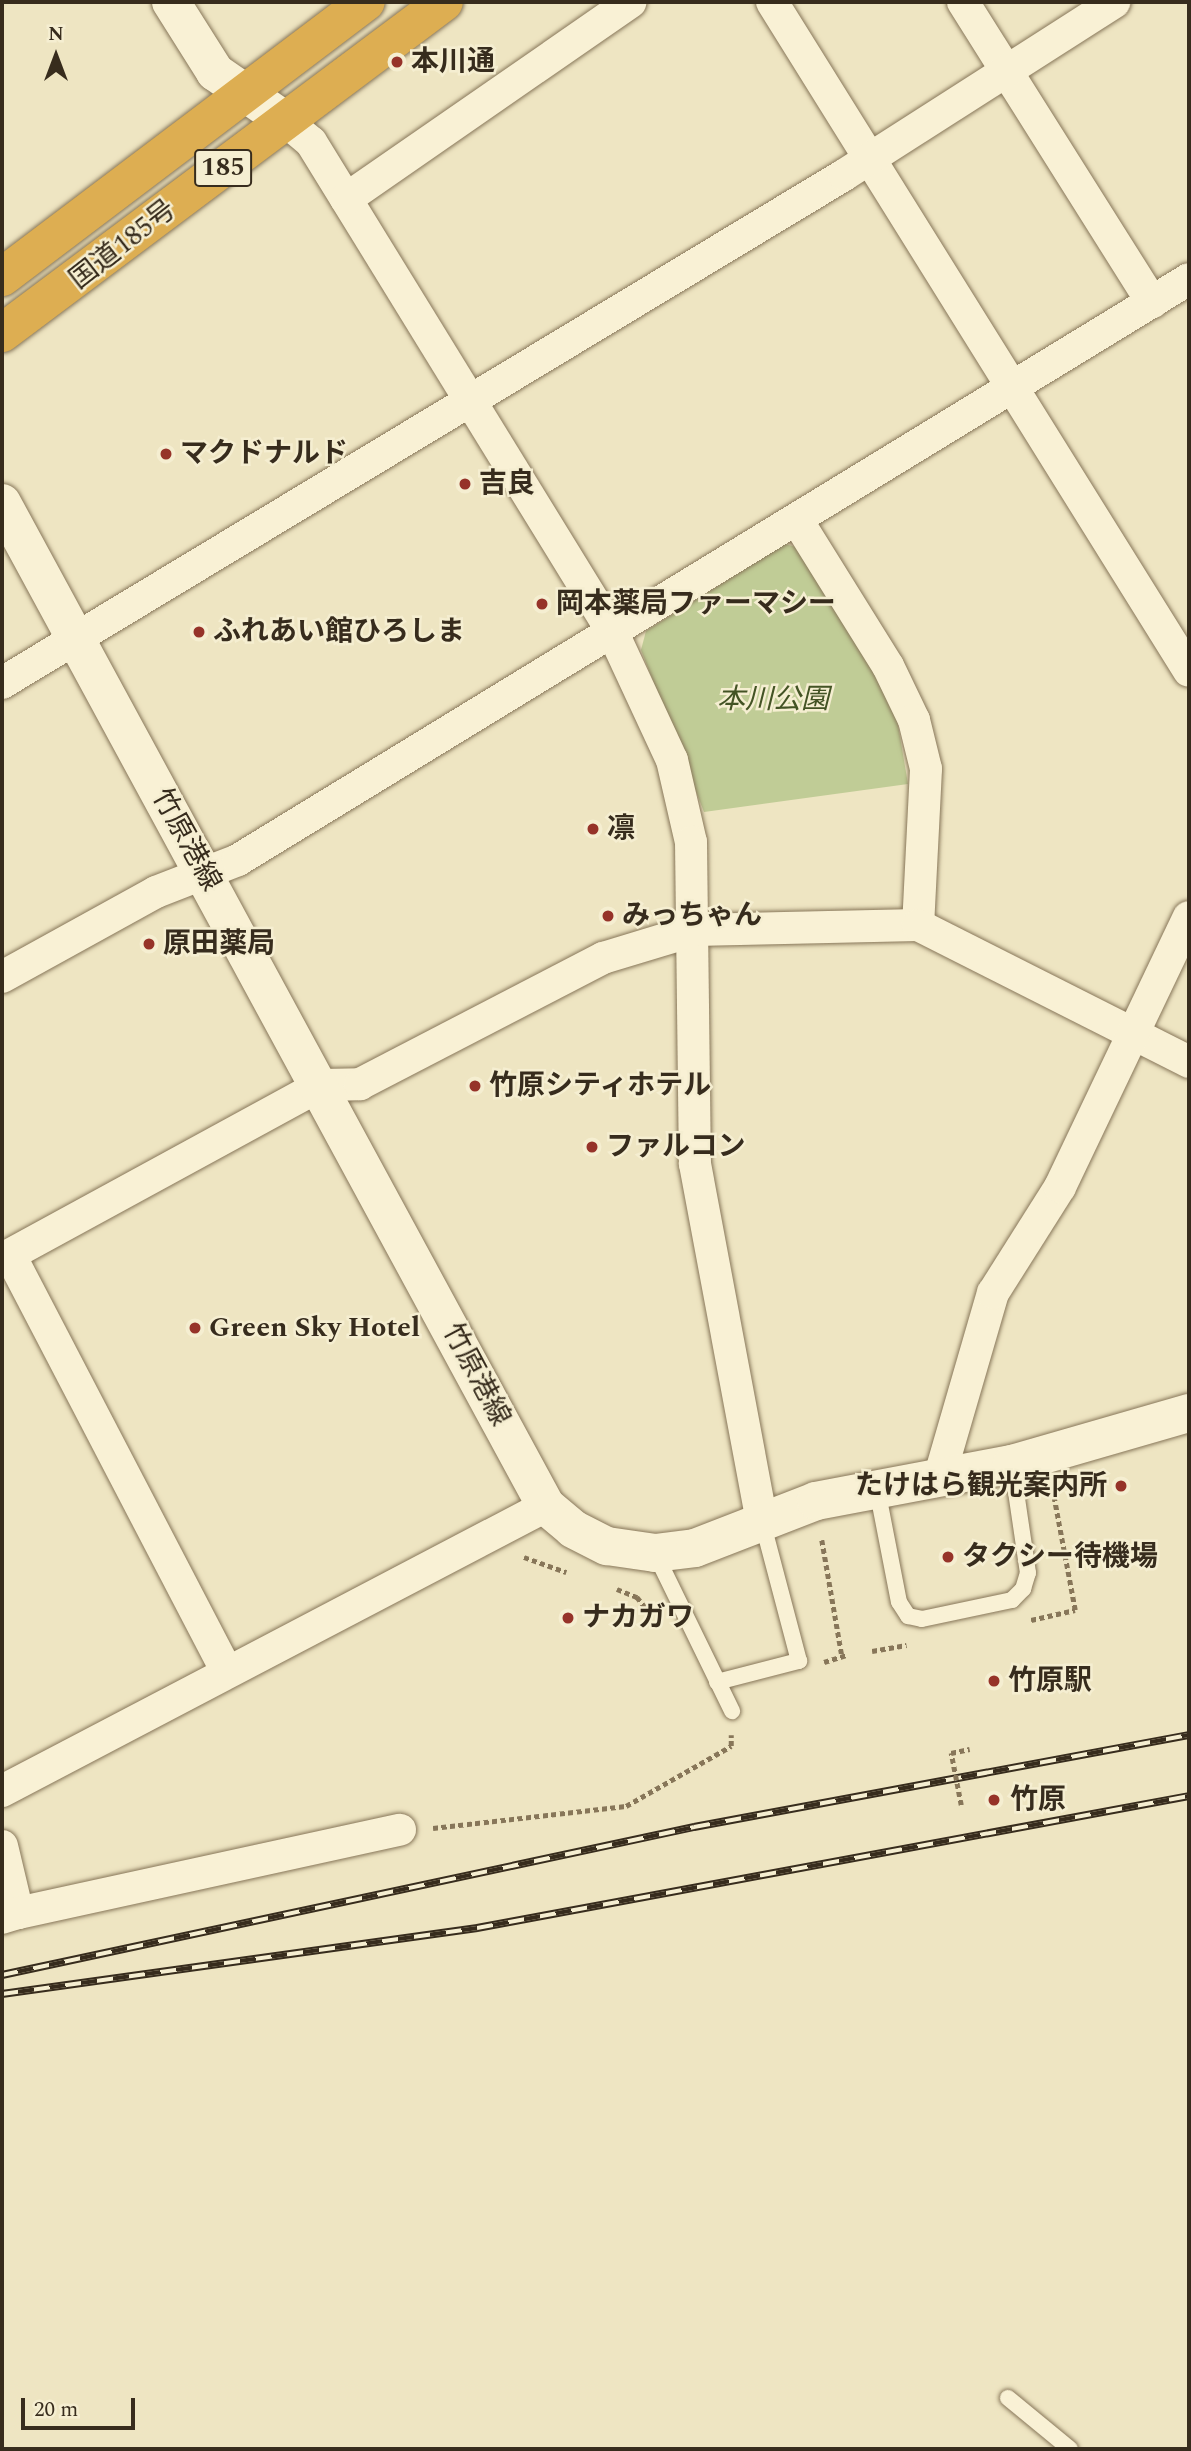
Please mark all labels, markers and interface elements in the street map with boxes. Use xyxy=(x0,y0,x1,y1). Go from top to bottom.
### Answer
text: N xyxy=(48,20,64,49)
north arrow xyxy=(21,21,91,91)
place label: 本川通 xyxy=(411,45,495,79)
marker: 本川通 xyxy=(389,54,405,70)
road number: 185 xyxy=(193,146,253,190)
street label: 国道185号 xyxy=(63,193,183,297)
place label: マクドナルド xyxy=(180,437,348,471)
marker: マクドナルド xyxy=(158,446,174,462)
place label: 吉良 xyxy=(479,467,535,501)
marker: 吉良 xyxy=(457,476,473,492)
place label: 岡本薬局ファーマシー xyxy=(556,587,836,621)
marker: 岡本薬局ファーマシー xyxy=(534,596,550,612)
place label: ふれあい館ひろしま xyxy=(213,615,465,649)
marker: ふれあい館ひろしま xyxy=(191,624,207,640)
park label: 本川公園 xyxy=(717,683,829,717)
street label: 竹原港線 xyxy=(144,783,228,897)
place label: 凛 xyxy=(607,812,635,846)
marker: 凛 xyxy=(585,821,601,837)
place label: みっちゃん xyxy=(622,899,762,933)
marker: みっちゃん xyxy=(600,908,616,924)
place label: 原田薬局 xyxy=(163,927,275,961)
marker: 原田薬局 xyxy=(141,936,157,952)
place label: 竹原シティホテル xyxy=(489,1069,713,1103)
marker: 竹原シティホテル xyxy=(467,1078,483,1094)
place label: ファルコン xyxy=(606,1130,746,1164)
marker: ファルコン xyxy=(584,1139,600,1155)
place label: Green Sky Hotel xyxy=(209,1311,420,1345)
street label: 竹原港線 xyxy=(435,1318,517,1432)
marker: Green Sky Hotel xyxy=(187,1320,203,1336)
place label: たけはら観光案内所 xyxy=(855,1469,1107,1503)
marker: たけはら観光案内所 xyxy=(1113,1478,1129,1494)
place label: タクシー待機場 xyxy=(962,1540,1158,1574)
marker: タクシー待機場 xyxy=(940,1549,956,1565)
place label: ナカガワ xyxy=(582,1601,694,1635)
marker: ナカガワ xyxy=(560,1610,576,1626)
place label: 竹原駅 xyxy=(1008,1664,1092,1698)
marker: 竹原駅 xyxy=(986,1673,1002,1689)
place label: 竹原 xyxy=(1010,1783,1066,1817)
marker: 竹原 xyxy=(984,1790,1004,1810)
scale bar xyxy=(24,2384,138,2428)
text: 20 m xyxy=(34,2394,78,2426)

